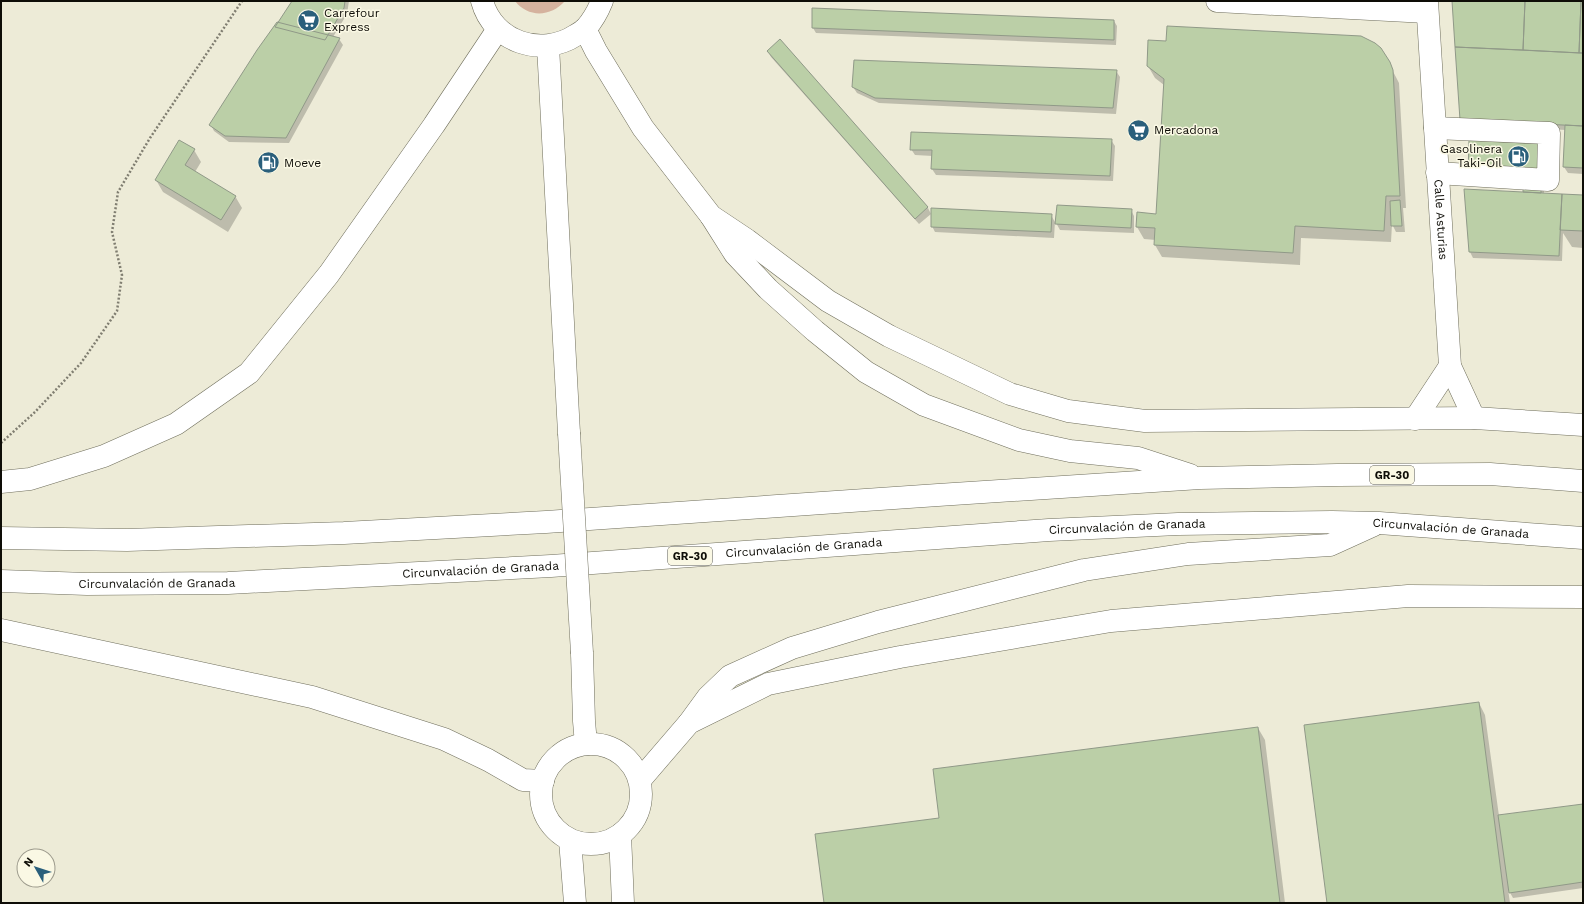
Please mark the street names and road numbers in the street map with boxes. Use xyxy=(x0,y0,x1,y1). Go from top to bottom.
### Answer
street label: Calle Asturias xyxy=(1431,179,1450,260)
road number: GR-30 xyxy=(1370,466,1414,484)
street label: Circunvalación de Granada xyxy=(1372,516,1530,541)
street label: Circunvalación de Granada xyxy=(1048,517,1206,537)
street label: Circunvalación de Granada xyxy=(725,535,883,560)
road number: GR-30 xyxy=(668,547,712,565)
street label: Circunvalación de Granada xyxy=(402,558,560,581)
street label: Circunvalación de Granada xyxy=(78,576,236,591)

